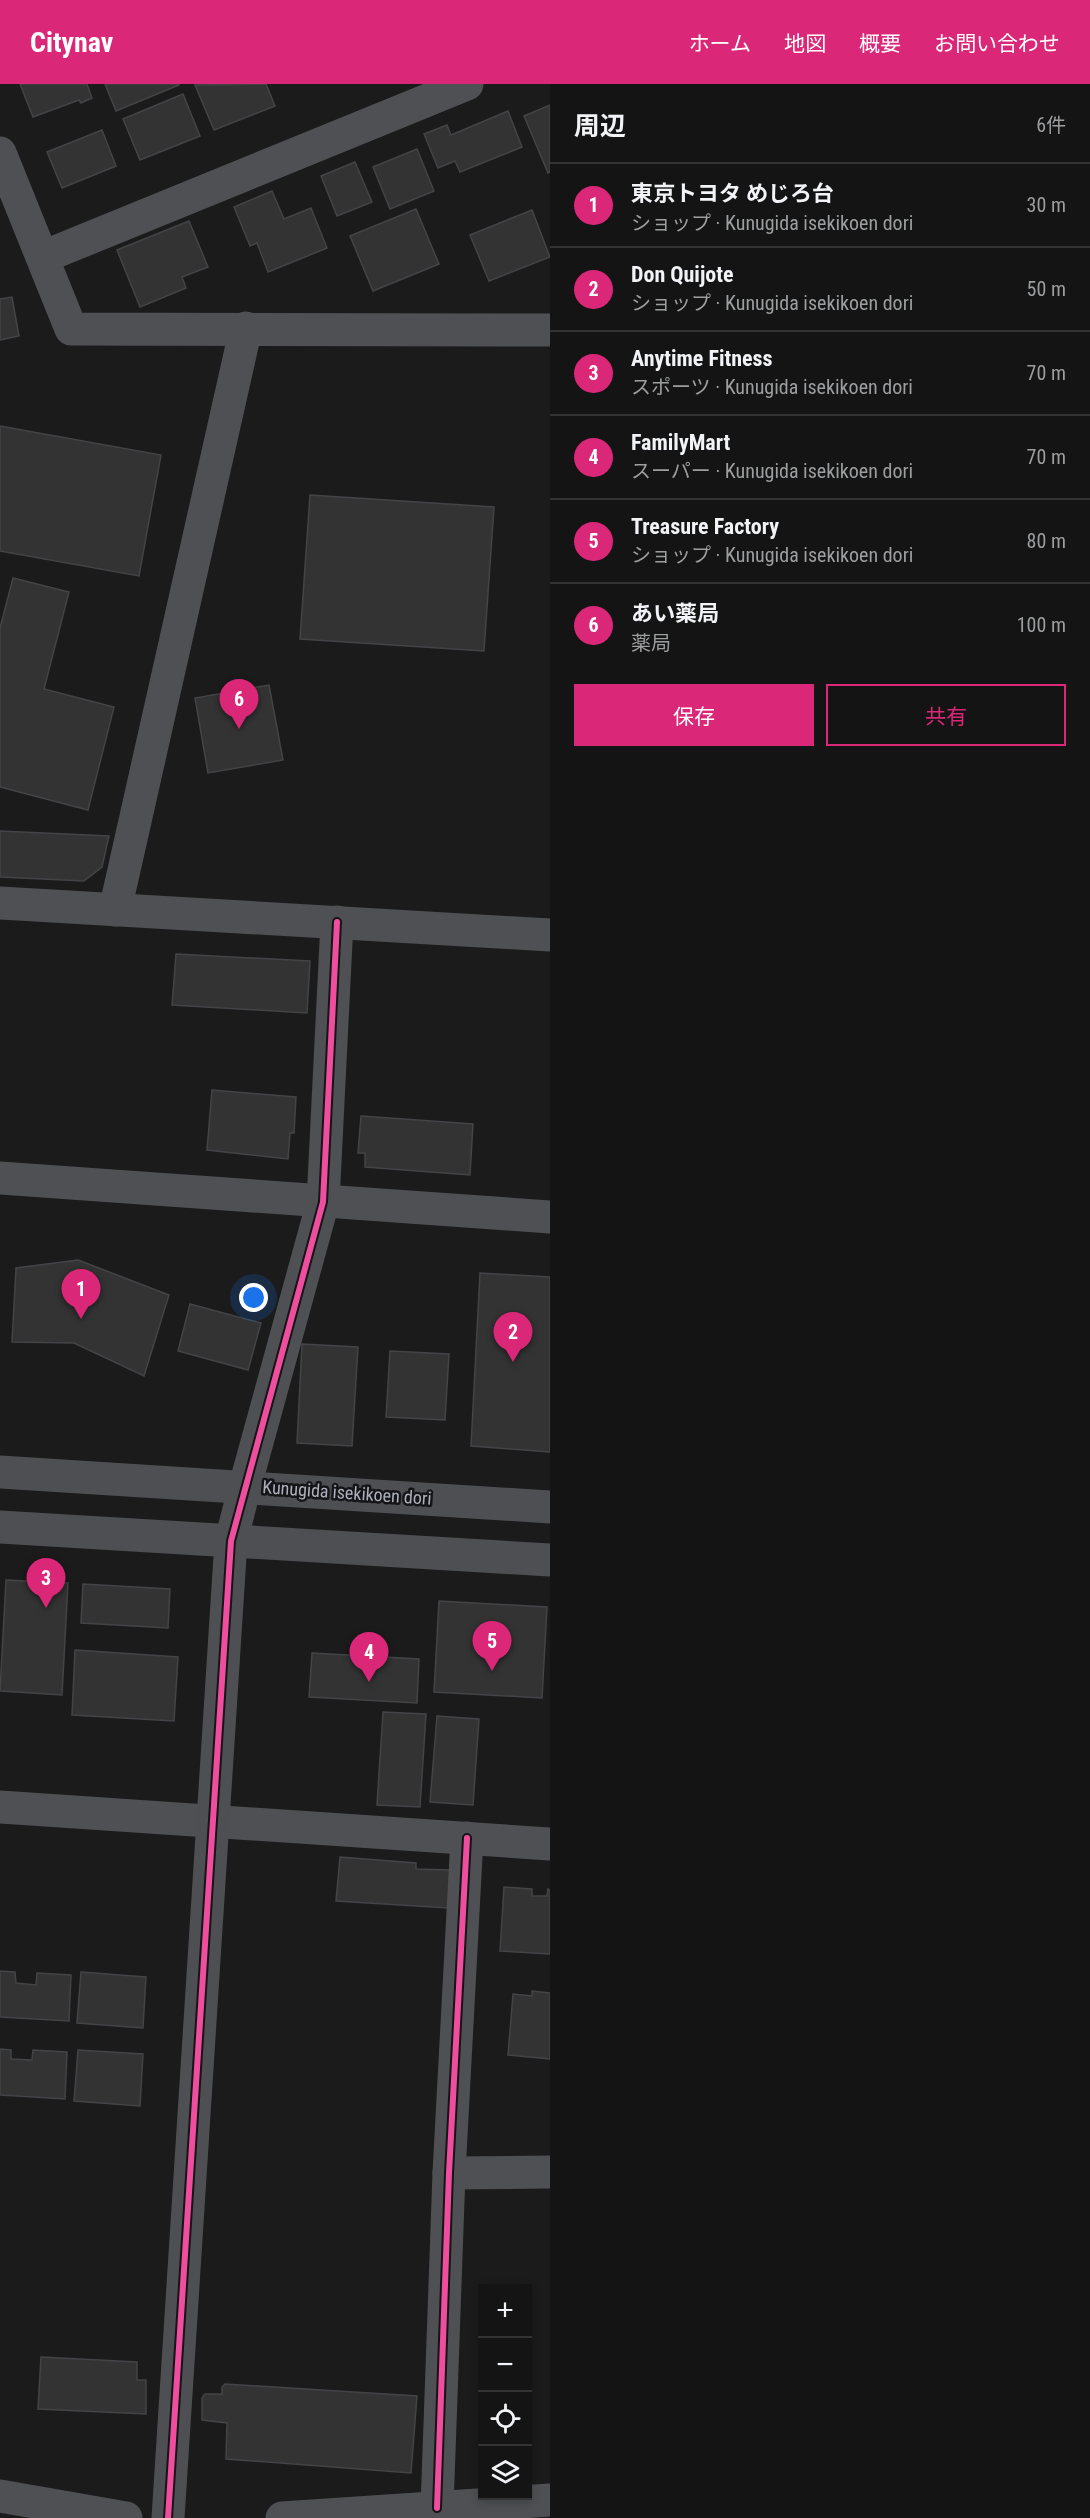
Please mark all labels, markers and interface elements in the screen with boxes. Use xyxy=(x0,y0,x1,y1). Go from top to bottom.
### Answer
text: Citynav xyxy=(30,26,113,59)
text: ホーム xyxy=(689,32,751,56)
text: 地図 xyxy=(784,32,826,56)
text: 概要 xyxy=(859,32,901,56)
text: お問い合わせ xyxy=(934,32,1060,56)
text: 周辺 xyxy=(574,111,626,141)
text: 6件 xyxy=(1036,113,1066,137)
text: 東京トヨタ めじろ台 xyxy=(631,181,834,206)
text: 1 xyxy=(588,193,599,217)
text: 30 m xyxy=(1027,193,1066,217)
text: ショップ · Kunugida isekikoen dori xyxy=(631,211,913,235)
text: Don Quijote xyxy=(631,262,734,287)
text: 2 xyxy=(588,277,599,301)
text: 50 m xyxy=(1027,277,1066,301)
text: ショップ · Kunugida isekikoen dori xyxy=(631,291,913,315)
text: Anytime Fitness xyxy=(631,346,773,371)
text: 3 xyxy=(588,361,599,385)
text: 70 m xyxy=(1027,361,1066,385)
text: スポーツ · Kunugida isekikoen dori xyxy=(631,375,913,399)
text: FamilyMart xyxy=(631,430,730,455)
text: 4 xyxy=(588,445,599,469)
text: 70 m xyxy=(1027,445,1066,469)
text: スーパー · Kunugida isekikoen dori xyxy=(631,459,913,483)
text: Treasure Factory xyxy=(631,514,779,539)
text: 5 xyxy=(588,529,599,553)
text: 80 m xyxy=(1027,529,1066,553)
text: ショップ · Kunugida isekikoen dori xyxy=(631,543,913,567)
text: あい薬局 xyxy=(631,601,719,626)
text: 6 xyxy=(588,613,599,637)
text: 100 m xyxy=(1017,613,1066,637)
text: 薬局 xyxy=(631,631,671,655)
pin: 6 xyxy=(220,680,258,729)
button: 保存 xyxy=(574,684,814,746)
button: 共有 xyxy=(826,684,1066,746)
pin: 1 xyxy=(62,1270,100,1319)
your location xyxy=(239,1283,268,1312)
pin: 2 xyxy=(494,1312,532,1362)
street label: Kunugida isekikoen dori xyxy=(262,1476,432,1509)
pin: 3 xyxy=(26,1558,66,1608)
pin: 5 xyxy=(472,1622,512,1671)
pin: 4 xyxy=(350,1632,388,1682)
map controls xyxy=(478,2284,532,2500)
button: + xyxy=(478,2284,532,2338)
button: − xyxy=(478,2338,532,2392)
button: locate xyxy=(478,2392,532,2446)
button: layers xyxy=(478,2446,532,2500)

